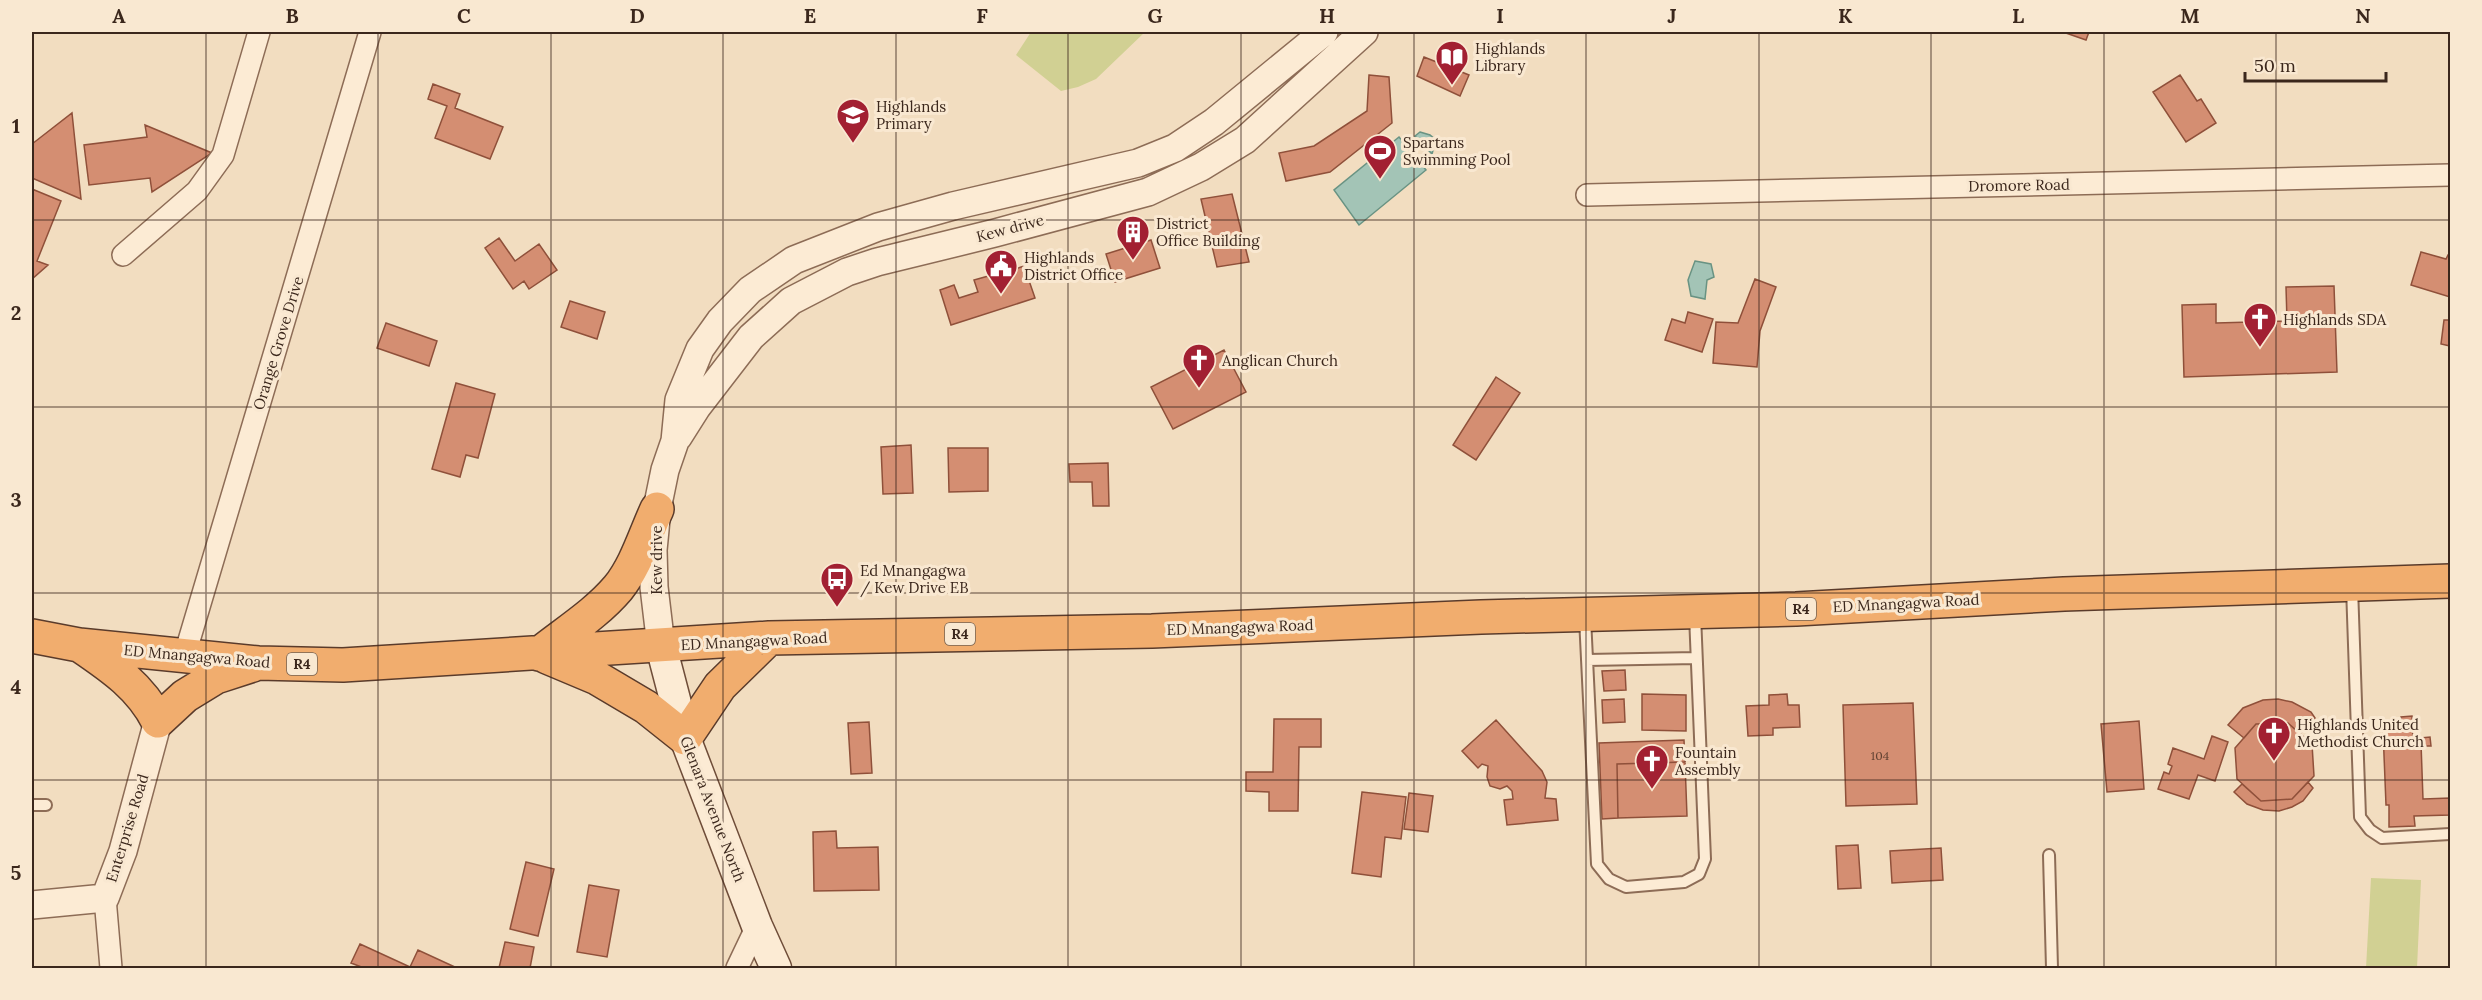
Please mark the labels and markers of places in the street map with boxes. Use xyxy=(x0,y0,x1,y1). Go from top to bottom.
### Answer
library icon: Highlands Library xyxy=(1434,39,1470,86)
place label: Highlands Library xyxy=(1475,39,1545,75)
school or university icon: Highlands Primary xyxy=(835,97,871,144)
place label: Highlands Primary xyxy=(876,97,946,133)
sports icon: Spartans Swimming Pool xyxy=(1362,133,1398,180)
place label: Spartans Swimming Pool xyxy=(1403,133,1511,169)
building icon: District Office Building xyxy=(1115,214,1151,261)
place label: District Office Building xyxy=(1156,214,1260,250)
public building icon: Highlands District Office xyxy=(983,248,1019,295)
place label: Highlands District Office xyxy=(1024,248,1123,284)
church icon: Highlands SDA xyxy=(2242,301,2278,348)
place label: Highlands SDA xyxy=(2283,310,2387,329)
church icon: Anglican Church xyxy=(1181,342,1217,389)
place label: Anglican Church xyxy=(1221,351,1338,370)
bus stop icon: Ed Mnangagwa / Kew Drive EB xyxy=(819,561,855,608)
place label: Ed Mnangagwa / Kew Drive EB xyxy=(860,561,968,598)
church icon: Highlands United Methodist Church xyxy=(2256,715,2292,762)
place label: Highlands United Methodist Church xyxy=(2297,715,2424,751)
church icon: Fountain Assembly xyxy=(1634,743,1670,790)
place label: Fountain Assembly xyxy=(1674,743,1741,779)

